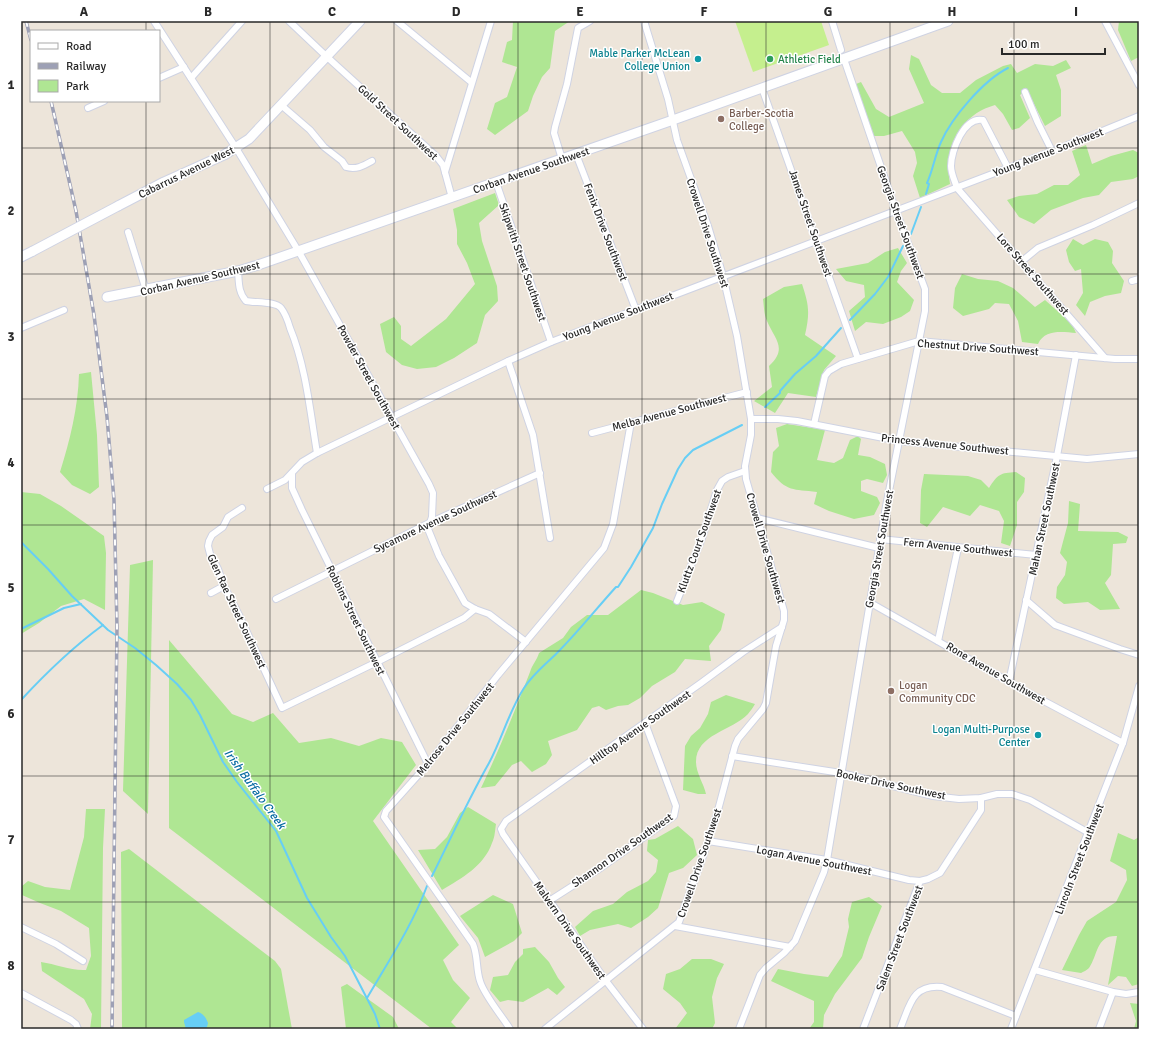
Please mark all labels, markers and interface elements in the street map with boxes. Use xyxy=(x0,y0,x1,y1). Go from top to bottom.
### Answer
text: A xyxy=(80,4,89,20)
text: B xyxy=(204,4,212,20)
text: C xyxy=(328,4,336,20)
text: D xyxy=(452,4,461,20)
text: E xyxy=(576,4,584,20)
text: F xyxy=(701,4,708,20)
text: G xyxy=(824,4,832,20)
text: H xyxy=(948,4,956,20)
text: I xyxy=(1074,4,1078,20)
legend xyxy=(30,30,160,102)
scale bar xyxy=(1002,30,1105,56)
text: 100 m xyxy=(1008,37,1040,52)
text: Road xyxy=(66,39,92,54)
place label: Mable Parker McLean College Union xyxy=(589,47,690,73)
place label: Athletic Field xyxy=(778,53,841,66)
marker: Mable Parker McLean College Union xyxy=(693,54,703,64)
marker: Athletic Field xyxy=(765,54,775,64)
text: Railway xyxy=(66,59,106,74)
text: 1 xyxy=(7,77,15,93)
text: Park xyxy=(66,79,89,94)
street label: Gold Street Southwest xyxy=(355,82,441,163)
place label: Barber-Scotia College xyxy=(729,107,794,133)
marker: Barber-Scotia College xyxy=(716,114,726,124)
street label: Young Avenue Southwest xyxy=(991,125,1105,180)
street label: Cabarrus Avenue West xyxy=(136,144,236,201)
street label: Corban Avenue Southwest xyxy=(471,144,591,197)
street label: Georgia Street Southwest xyxy=(874,164,927,281)
street label: James Street Southwest xyxy=(786,168,835,279)
street label: Crowell Drive Southwest xyxy=(684,177,731,290)
street label: Fenix Drive Southwest xyxy=(581,181,630,283)
street label: Skipwith Street Southwest xyxy=(496,201,549,323)
text: 2 xyxy=(7,203,15,219)
street label: Lore Street Southwest xyxy=(994,231,1072,318)
street label: Corban Avenue Southwest xyxy=(139,258,261,299)
street label: Young Avenue Southwest xyxy=(561,289,675,344)
street label: Powder Street Southwest xyxy=(334,323,403,432)
text: 3 xyxy=(7,329,15,345)
street label: Chestnut Drive Southwest xyxy=(917,337,1039,358)
street label: Melba Avenue Southwest xyxy=(611,391,728,434)
street label: Princess Avenue Southwest xyxy=(880,431,1010,458)
text: 4 xyxy=(7,455,15,471)
street label: Mahan Street Southwest xyxy=(1026,461,1063,577)
street label: Sycamore Avenue Southwest xyxy=(372,487,499,556)
street label: Kluttz Court Southwest xyxy=(675,487,724,595)
street label: Georgia Street Southwest xyxy=(863,489,896,609)
street label: Crowell Drive Southwest xyxy=(743,491,788,605)
street label: Fern Avenue Southwest xyxy=(903,535,1013,560)
street label: Glen Rae Street Southwest xyxy=(204,552,269,671)
street label: Robbins Street Southwest xyxy=(323,563,388,677)
text: 5 xyxy=(7,580,15,596)
street label: Rone Avenue Southwest xyxy=(944,640,1048,707)
place label: Logan Community CDC xyxy=(899,679,976,705)
street label: Melrose Drive Southwest xyxy=(414,680,497,779)
marker: Logan Community CDC xyxy=(886,686,896,696)
street label: Hilltop Avenue Southwest xyxy=(587,687,694,767)
text: 6 xyxy=(7,706,15,722)
place label: Logan Multi-Purpose Center xyxy=(932,723,1030,749)
marker: Logan Multi-Purpose Center xyxy=(1033,730,1043,740)
water label: Irish Buffalo Creek xyxy=(221,746,289,833)
street label: Booker Drive Southwest xyxy=(835,766,947,803)
street label: Lincoln Street Southwest xyxy=(1052,802,1107,916)
street label: Crowell Drive Southwest xyxy=(675,807,724,920)
street label: Shannon Drive Southwest xyxy=(569,810,675,890)
text: 7 xyxy=(7,832,15,848)
street label: Logan Avenue Southwest xyxy=(755,843,873,878)
street label: Malvern Drive Southwest xyxy=(531,879,609,982)
street label: Salem Street Southwest xyxy=(873,883,926,993)
text: 8 xyxy=(7,958,15,974)

